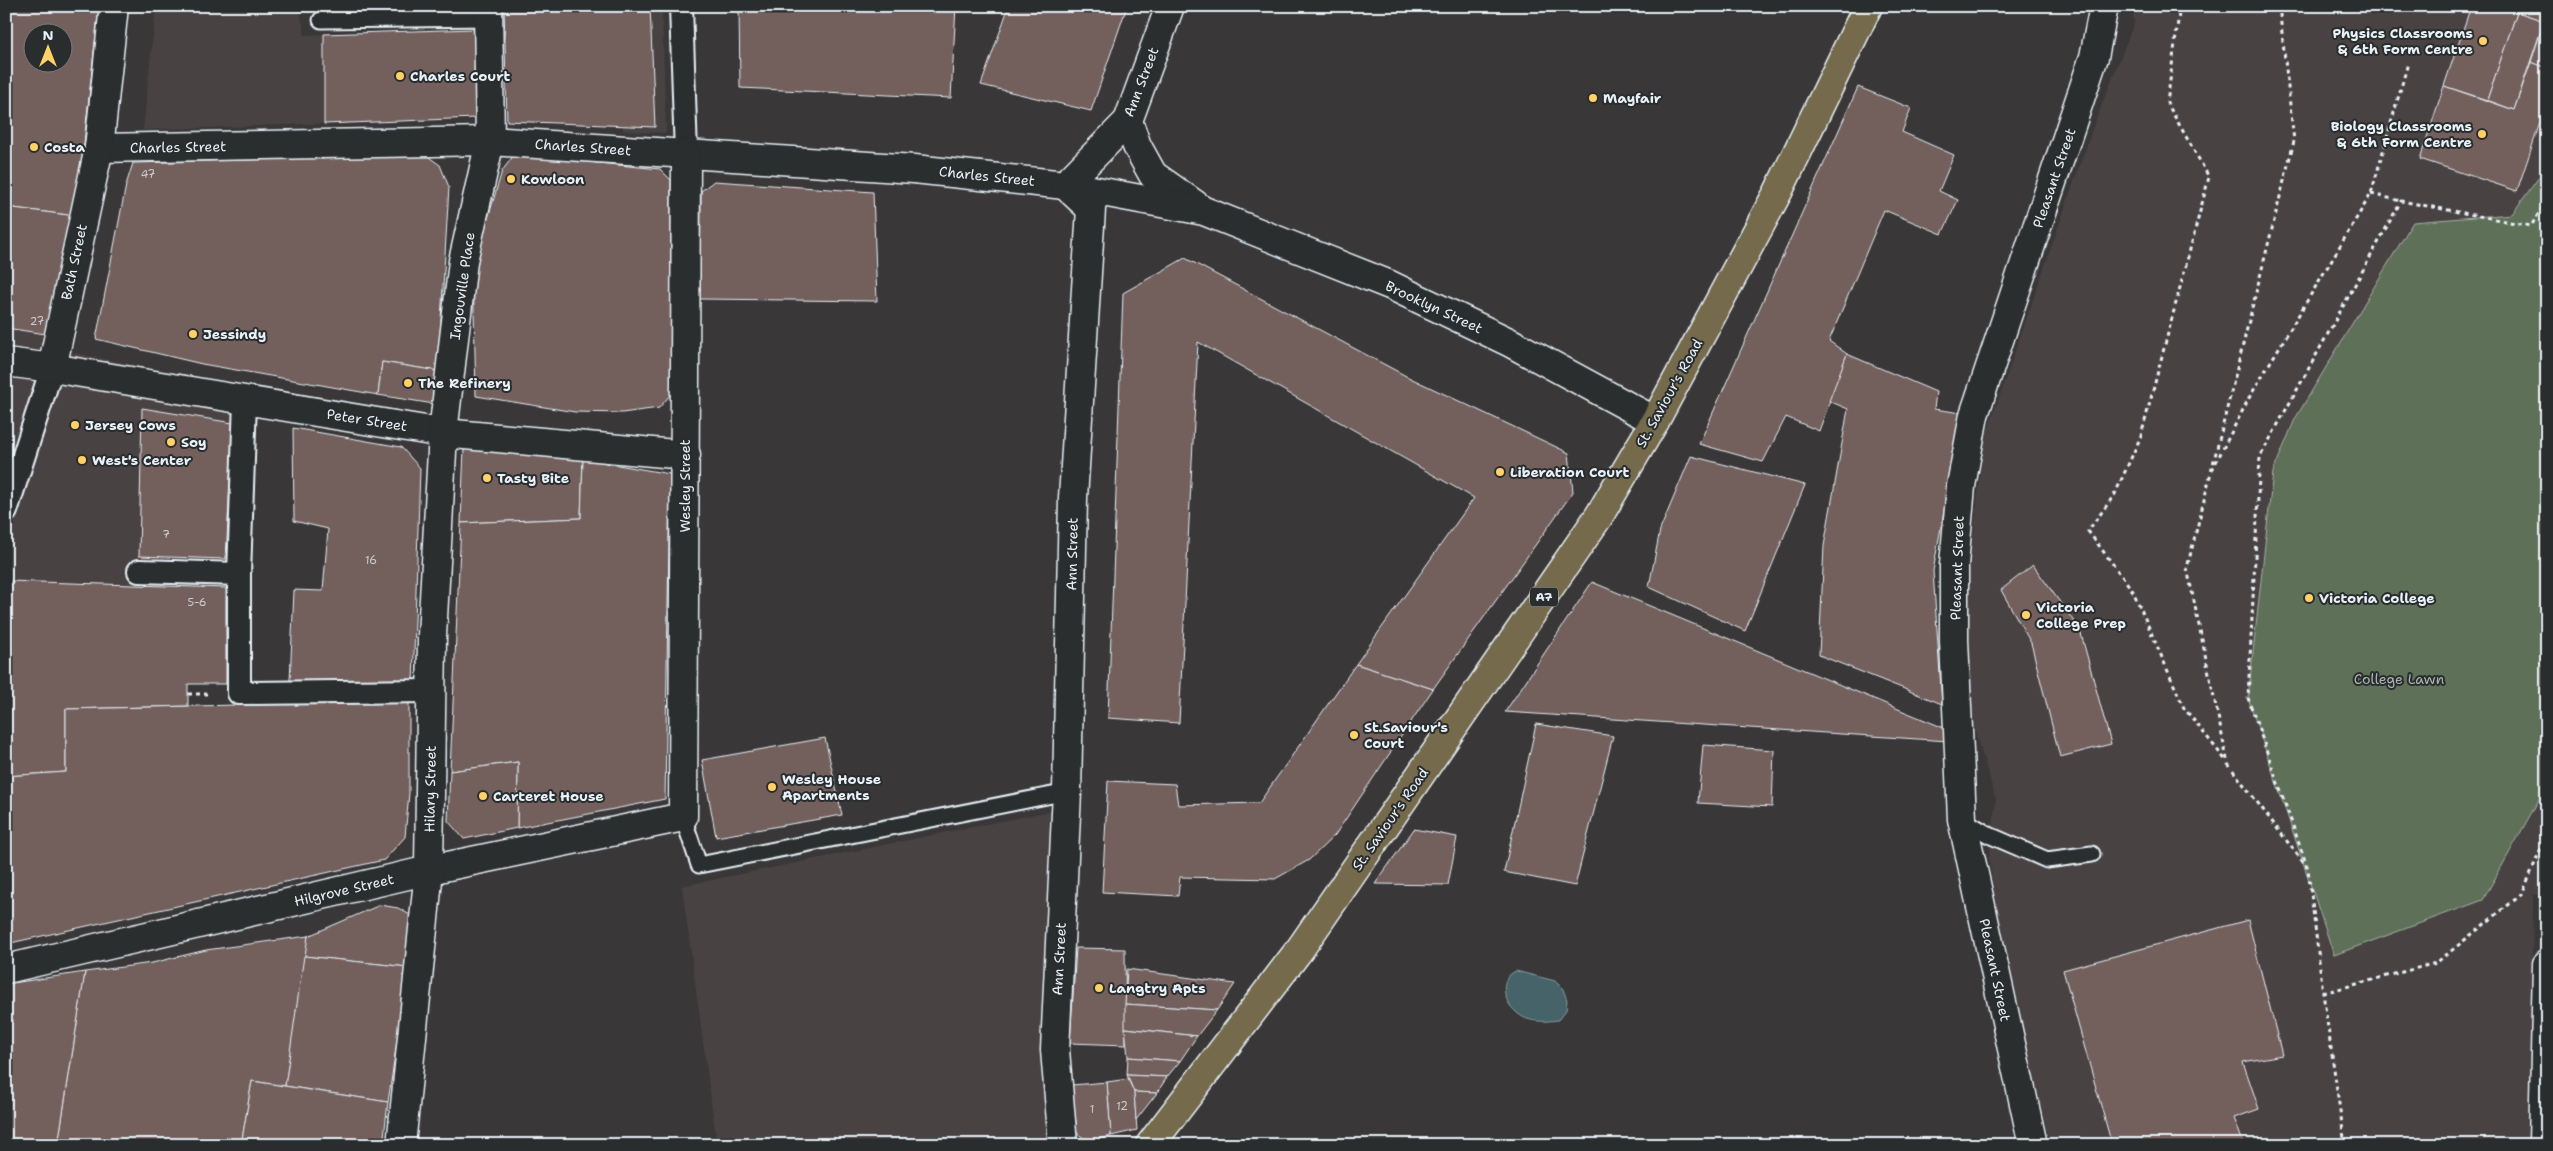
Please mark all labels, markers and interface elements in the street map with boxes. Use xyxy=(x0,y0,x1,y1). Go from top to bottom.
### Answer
north arrow xyxy=(22,22,72,72)
place label: Physics Classrooms & 6th Form Centre xyxy=(2332,24,2473,58)
text: N xyxy=(42,26,54,44)
marker: Physics Classrooms & 6th Form Centre xyxy=(2477,35,2489,47)
street label: Ann Street xyxy=(1119,45,1163,119)
place label: Charles Court xyxy=(410,67,511,85)
marker: Charles Court xyxy=(394,70,406,82)
place label: Mayfair xyxy=(1603,89,1662,107)
marker: Mayfair xyxy=(1587,92,1599,104)
place label: Biology Classrooms & 6th Form Centre xyxy=(2331,117,2472,151)
street label: Pleasant Street xyxy=(2028,126,2080,230)
marker: Biology Classrooms & 6th Form Centre xyxy=(2476,128,2488,140)
street label: Charles Street xyxy=(534,135,632,159)
street label: Charles Street xyxy=(130,137,226,157)
place label: Costa xyxy=(44,138,85,156)
marker: Costa xyxy=(28,141,40,153)
street label: Charles Street xyxy=(938,162,1036,190)
house number: 47 xyxy=(141,167,156,182)
place label: Kowloon xyxy=(521,170,584,188)
marker: Kowloon xyxy=(505,173,517,185)
street label: Bath Street xyxy=(57,222,91,302)
street label: Ingouville Place xyxy=(446,231,478,341)
street label: Brooklyn Street xyxy=(1383,277,1485,337)
house number: 27 xyxy=(30,314,45,329)
place label: Jessindy xyxy=(203,325,266,343)
marker: Jessindy xyxy=(187,328,199,340)
street label: St. Saviour's Road xyxy=(1632,336,1706,450)
place label: The Refinery xyxy=(418,374,511,392)
marker: The Refinery xyxy=(402,377,414,389)
street label: Peter Street xyxy=(325,405,409,435)
place label: Jersey Cows xyxy=(85,416,176,434)
marker: Jersey Cows xyxy=(69,419,81,431)
place label: Soy xyxy=(181,433,207,451)
marker: Soy xyxy=(165,436,177,448)
street label: Wesley Street xyxy=(676,439,694,533)
place label: West's Center xyxy=(92,451,192,469)
marker: West's Center xyxy=(76,454,88,466)
place label: Liberation Court xyxy=(1510,463,1630,481)
marker: Liberation Court xyxy=(1494,466,1506,478)
place label: Tasty Bite xyxy=(497,469,569,487)
marker: Tasty Bite xyxy=(481,472,493,484)
street label: Pleasant Street xyxy=(1946,515,1968,621)
street label: Ann Street xyxy=(1062,517,1082,591)
house number: 7 xyxy=(162,527,170,542)
house number: 16 xyxy=(365,553,377,568)
road number: A7 xyxy=(1530,588,1558,606)
place label: Victoria College xyxy=(2319,589,2435,607)
marker: Victoria College xyxy=(2303,592,2315,604)
house number: 5-6 xyxy=(188,595,206,610)
place label: Victoria College Prep xyxy=(2036,598,2126,632)
marker: Victoria College Prep xyxy=(2020,609,2032,621)
park label: College Lawn xyxy=(2354,670,2445,688)
place label: St.Saviour's Court xyxy=(1364,718,1448,752)
marker: St.Saviour's Court xyxy=(1348,729,1360,741)
street label: Hilary Street xyxy=(420,745,440,833)
street label: St. Saviour's Road xyxy=(1348,764,1432,874)
place label: Wesley House Apartments xyxy=(782,770,881,804)
marker: Wesley House Apartments xyxy=(766,781,778,793)
place label: Carteret House xyxy=(493,787,604,805)
marker: Carteret House xyxy=(477,790,489,802)
street label: Hilgrove Street xyxy=(292,870,396,910)
street label: Pleasant Street xyxy=(1975,917,2015,1023)
street label: Ann Street xyxy=(1048,922,1070,996)
place label: Langtry Apts xyxy=(1109,979,1206,997)
marker: Langtry Apts xyxy=(1093,982,1105,994)
house number: 12 xyxy=(1116,1099,1128,1114)
house number: 1 xyxy=(1090,1102,1094,1117)

